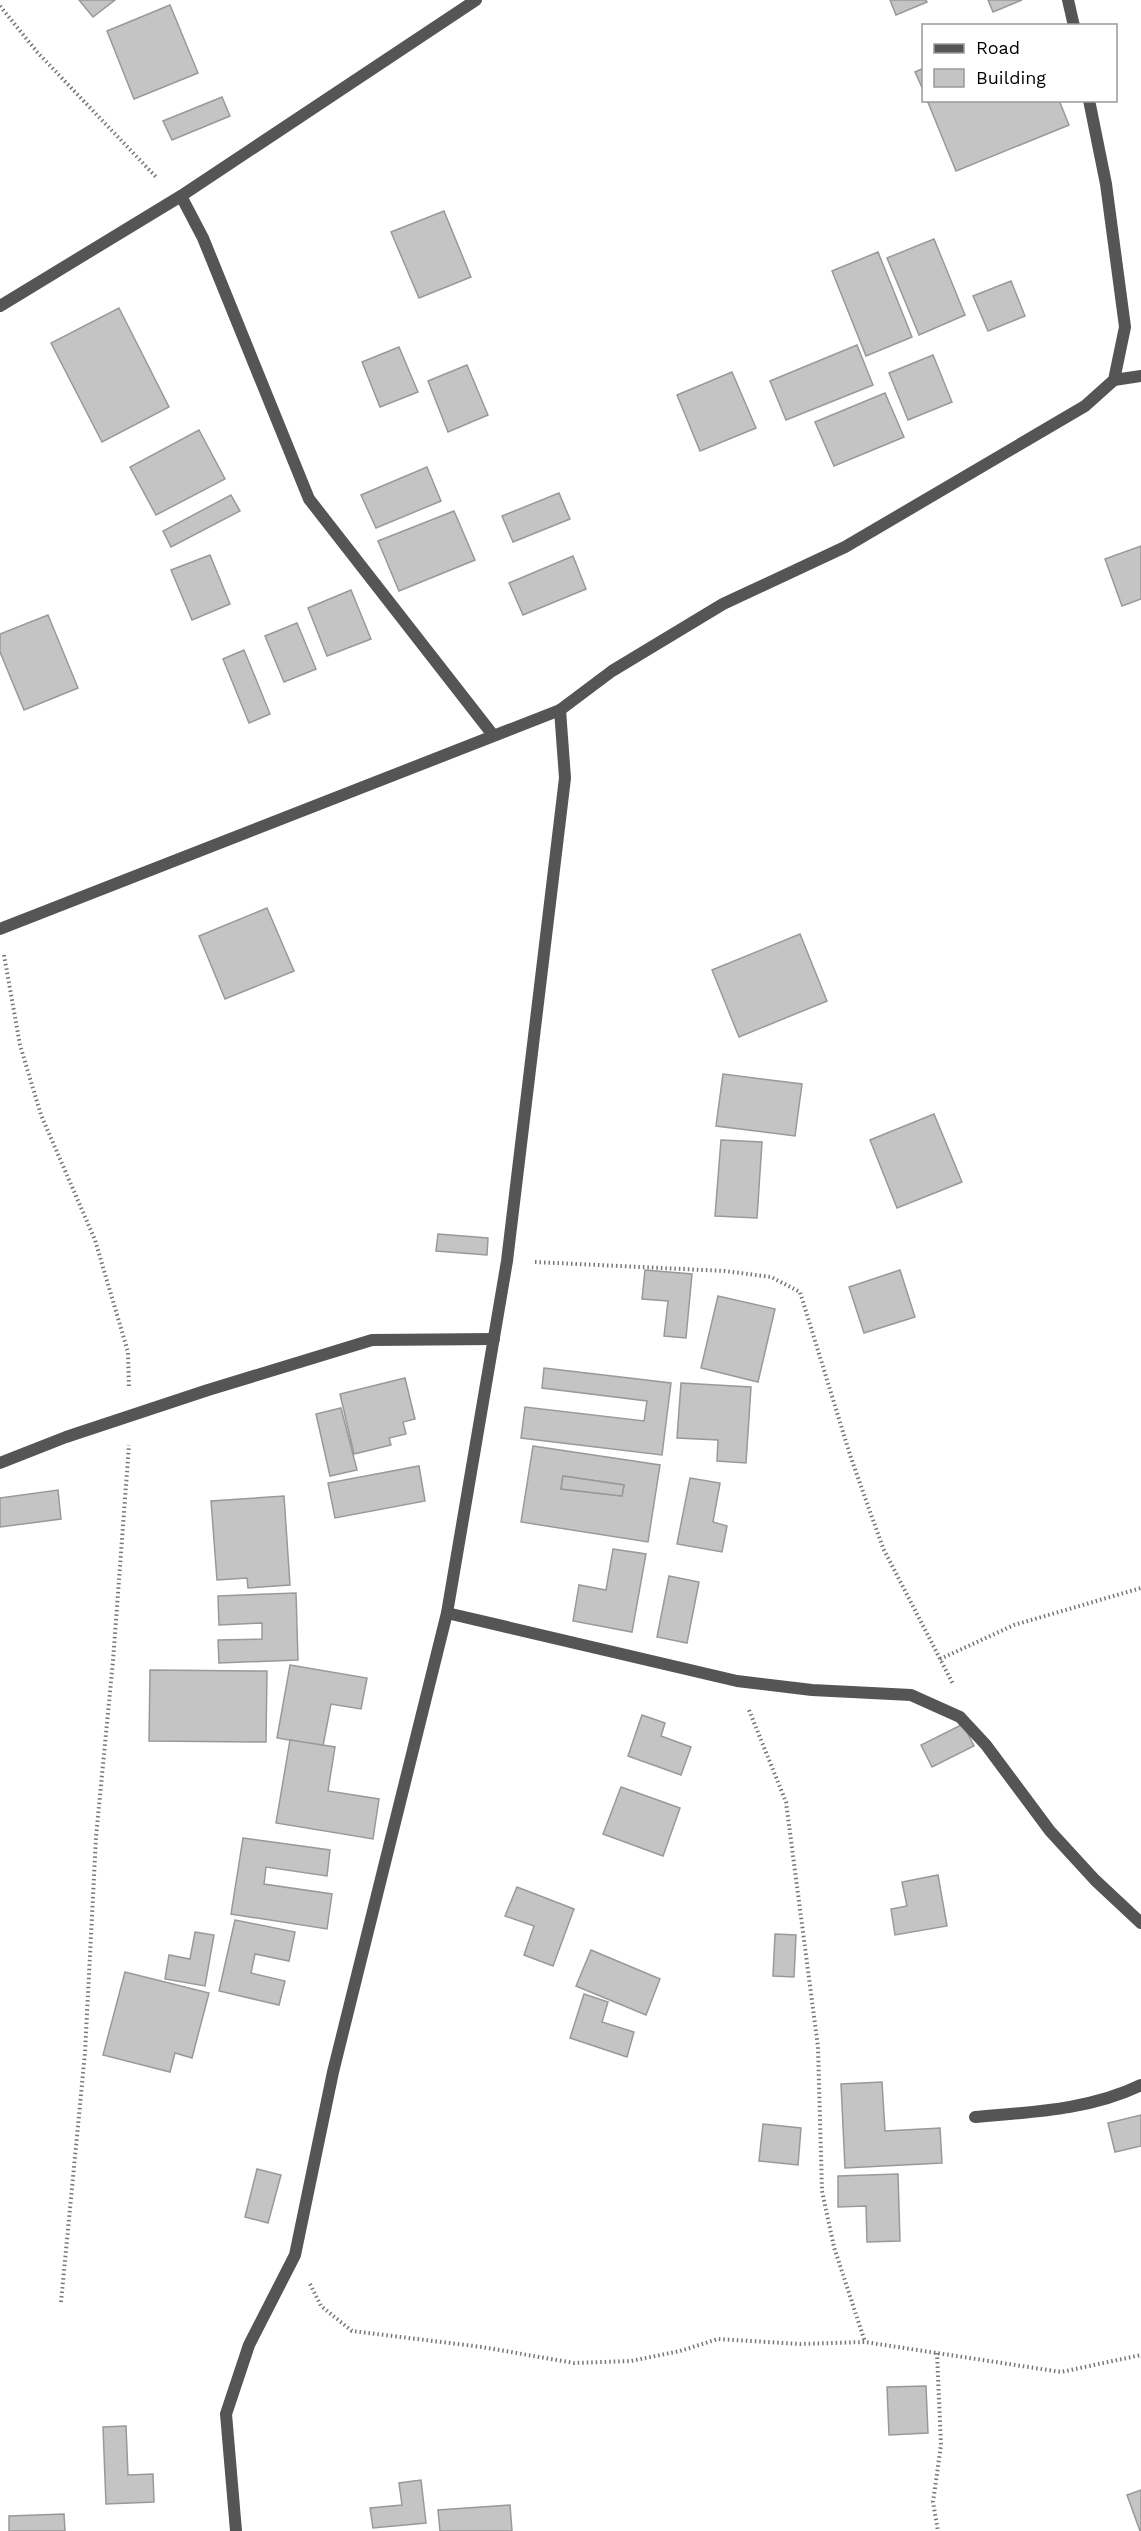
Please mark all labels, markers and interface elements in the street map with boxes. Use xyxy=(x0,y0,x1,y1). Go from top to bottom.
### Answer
legend xyxy=(922,24,1117,102)
text: Road xyxy=(976,37,1020,58)
text: Building xyxy=(976,67,1046,88)

